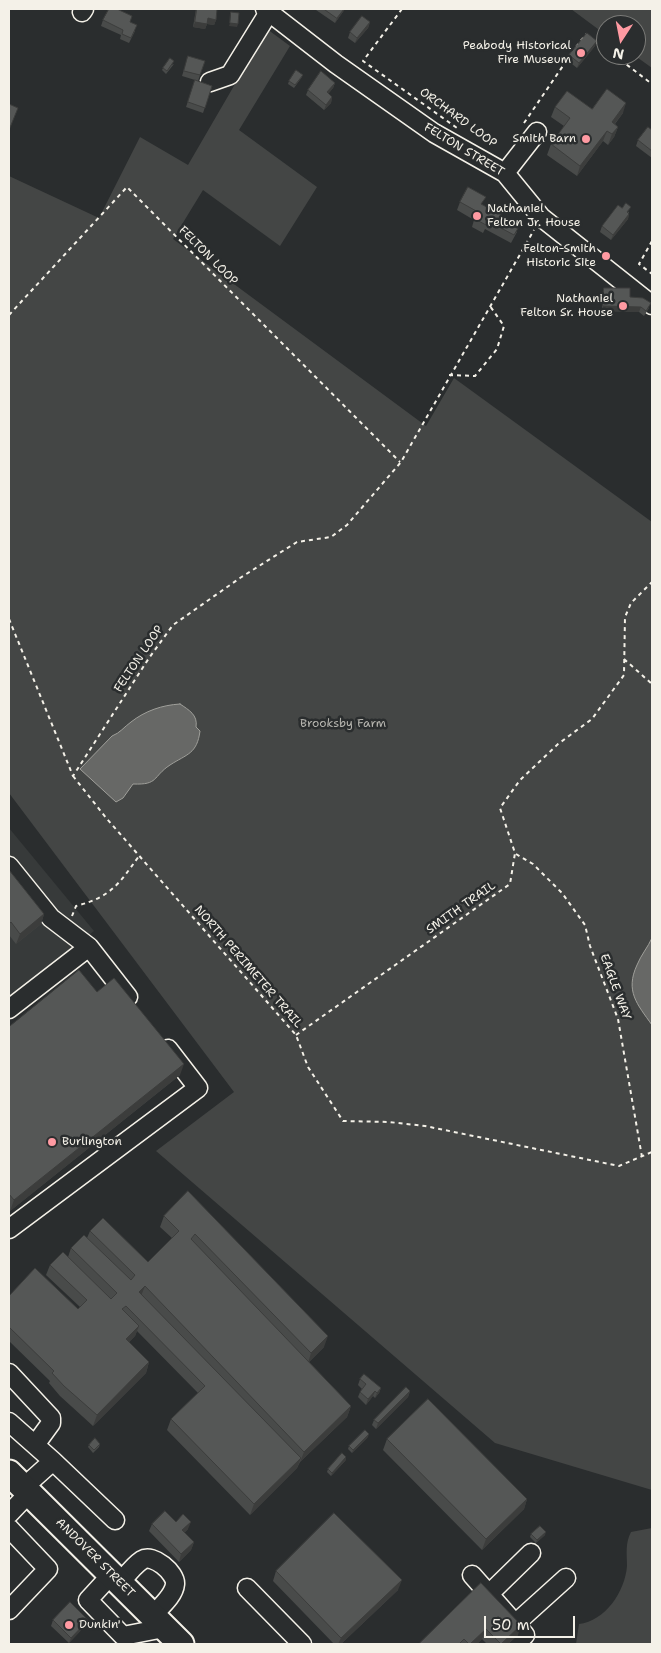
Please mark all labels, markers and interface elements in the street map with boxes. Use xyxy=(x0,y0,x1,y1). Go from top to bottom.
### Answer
north arrow xyxy=(596,15,646,65)
place label: Peabody Historical Fire Museum xyxy=(463,39,571,67)
text: N xyxy=(611,44,625,64)
marker: Peabody Historical Fire Museum xyxy=(575,47,587,59)
street label: ORCHARD LOOP xyxy=(417,85,499,151)
street label: FELTON STREET xyxy=(421,120,507,180)
place label: Smith Barn xyxy=(513,132,576,146)
marker: Smith Barn xyxy=(580,133,592,145)
place label: Nathaniel Felton Jr. House xyxy=(487,202,580,230)
marker: Nathaniel Felton Jr. House xyxy=(471,210,483,222)
street label: FELTON LOOP xyxy=(176,224,240,288)
place label: Felton-Smith Historic Site xyxy=(523,242,596,270)
marker: Felton-Smith Historic Site xyxy=(600,250,612,262)
place label: Nathaniel Felton Sr. House xyxy=(520,292,613,320)
marker: Nathaniel Felton Sr. House xyxy=(617,300,629,312)
street label: FELTON LOOP xyxy=(111,623,167,695)
park label: Brooksby Farm xyxy=(300,717,386,731)
street label: SMITH TRAIL xyxy=(424,879,498,937)
street label: NORTH PERIMETER TRAIL xyxy=(191,903,305,1031)
street label: EAGLE WAY xyxy=(596,952,634,1022)
place label: Burlington xyxy=(62,1135,122,1149)
marker: Burlington xyxy=(46,1136,58,1148)
street label: ANDOVER STREET xyxy=(52,1515,138,1601)
scale bar xyxy=(486,1606,577,1638)
text: 50 m xyxy=(492,1615,530,1635)
place label: Dunkin' xyxy=(79,1618,121,1632)
marker: Dunkin' xyxy=(63,1619,75,1631)

